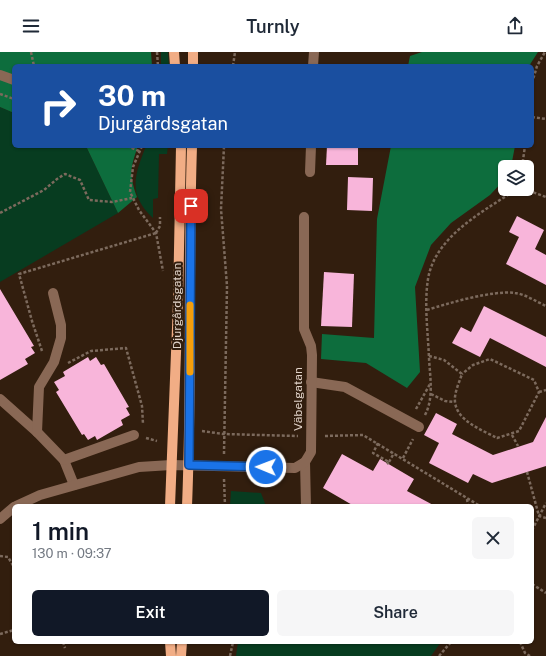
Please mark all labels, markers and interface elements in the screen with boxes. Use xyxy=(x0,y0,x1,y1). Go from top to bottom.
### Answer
icon: menu xyxy=(20,15,42,37)
icon: share xyxy=(504,15,526,37)
text: Turnly xyxy=(246,16,300,37)
text: 30 m xyxy=(98,79,166,112)
icon: right xyxy=(32,80,84,132)
text: Djurgårdsgatan xyxy=(98,113,228,134)
map controls xyxy=(498,160,534,196)
button: layers xyxy=(498,160,534,196)
pin xyxy=(174,189,208,223)
icon: arrive xyxy=(180,195,202,217)
street label: Djurgårdsgatan xyxy=(170,263,184,349)
street label: Väbelgatan xyxy=(291,367,305,431)
position arrow xyxy=(245,446,287,488)
text: 1 min xyxy=(32,517,89,545)
button: close xyxy=(472,517,514,559)
text: 130 m · 09:37 xyxy=(32,546,112,561)
button: Exit xyxy=(32,590,269,636)
button: Share xyxy=(277,590,514,636)

